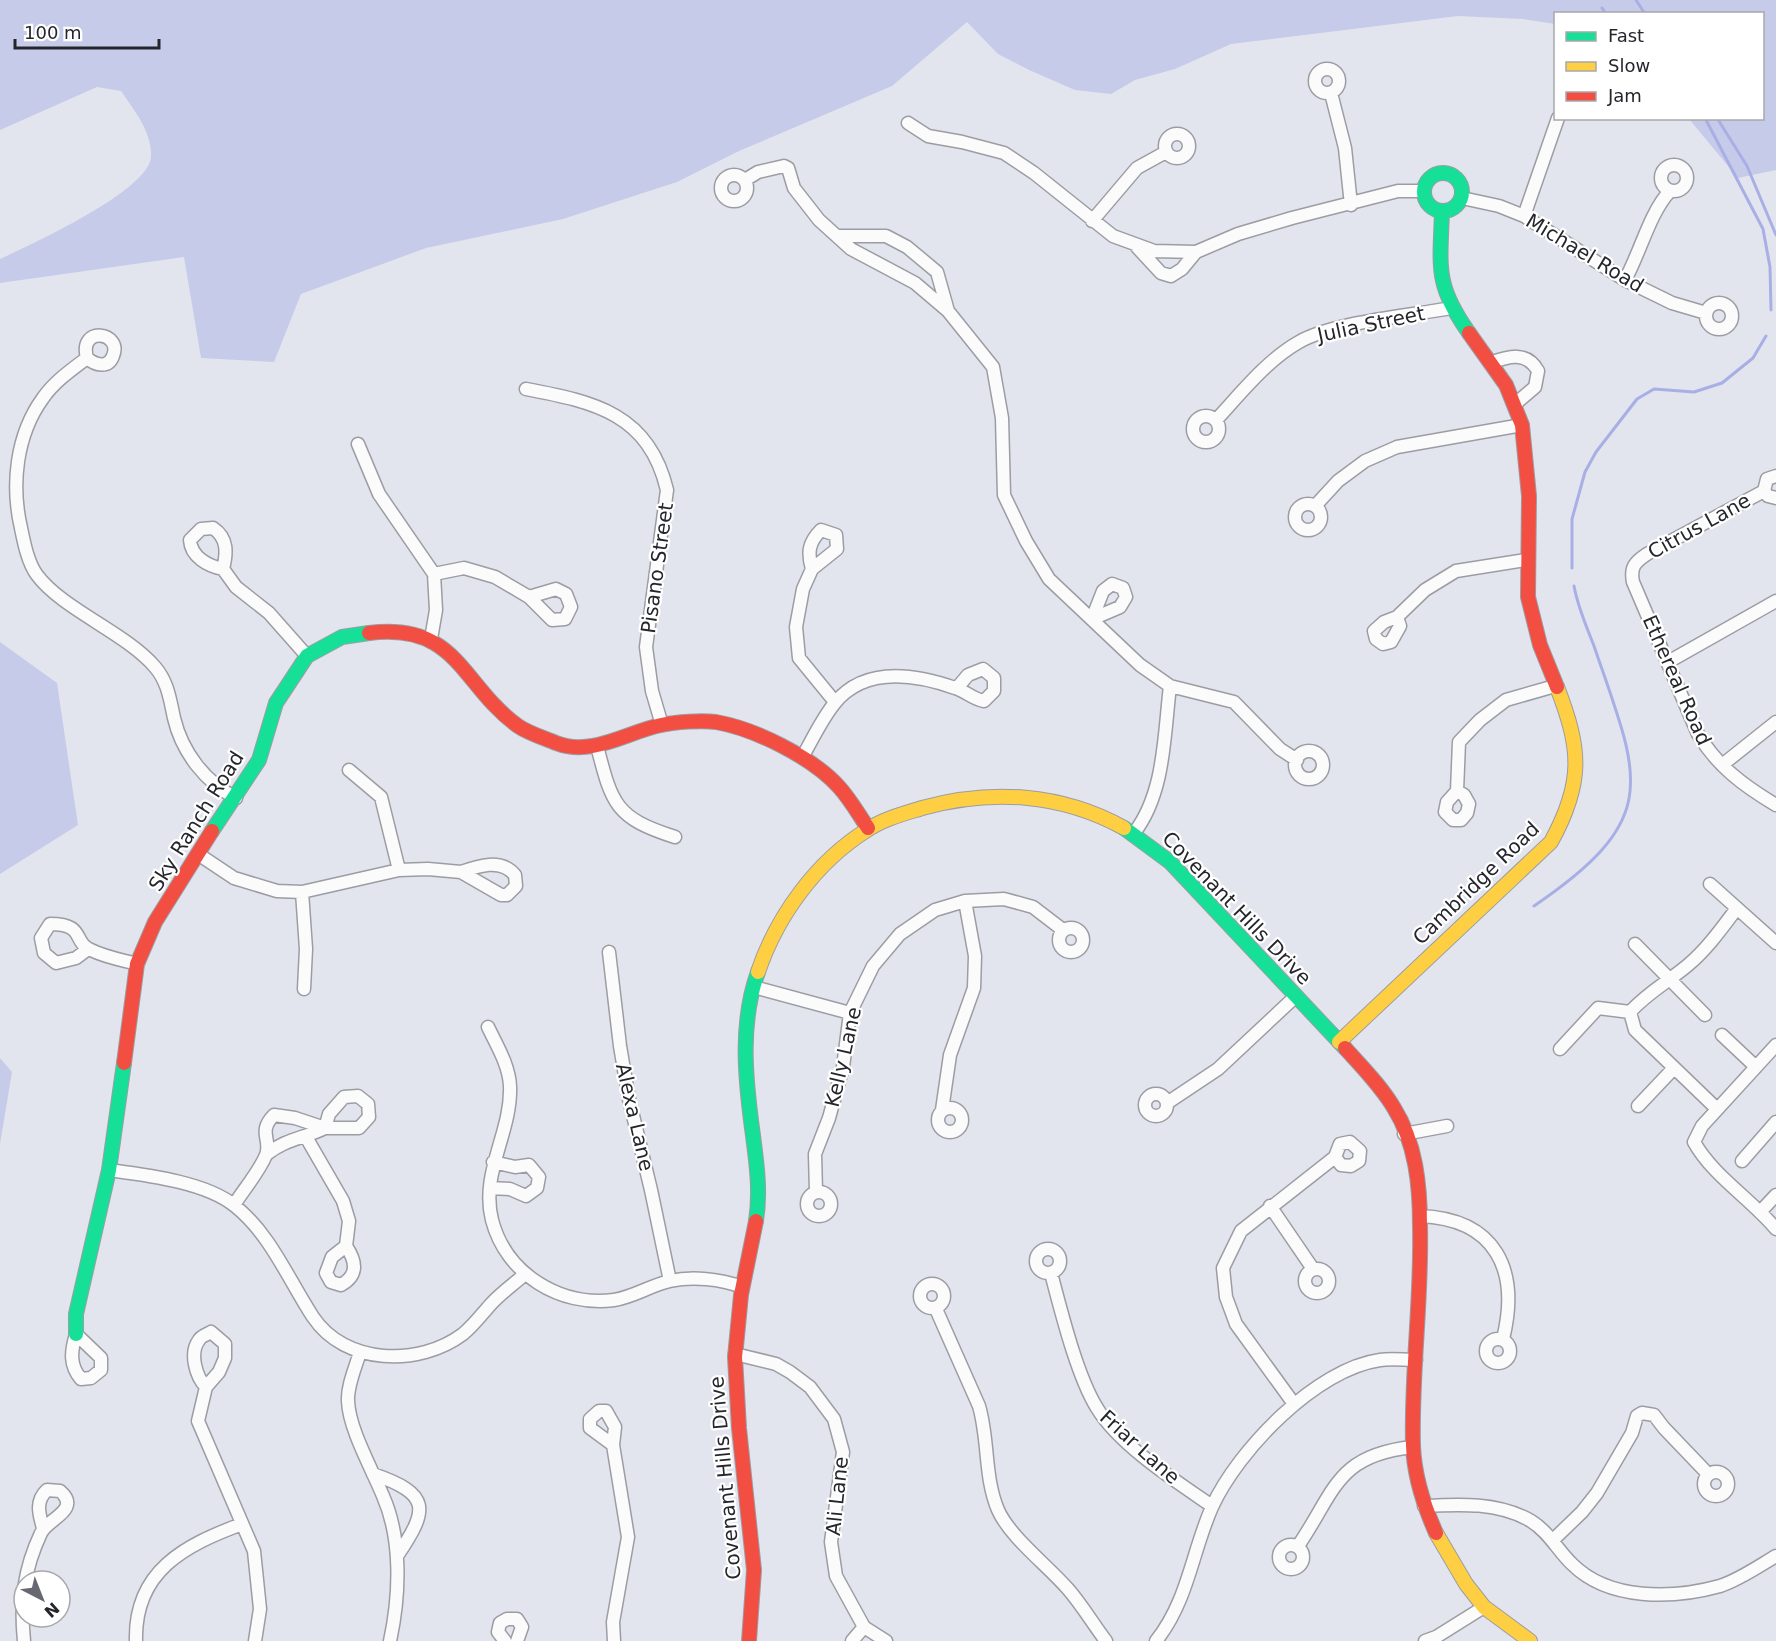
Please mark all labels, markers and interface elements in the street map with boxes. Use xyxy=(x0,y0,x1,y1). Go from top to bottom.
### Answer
scale bar xyxy=(15,12,159,50)
legend xyxy=(1554,12,1764,120)
text: 100 m xyxy=(24,22,82,43)
text: Fast xyxy=(1608,25,1644,46)
text: Slow xyxy=(1608,55,1650,76)
text: Jam xyxy=(1607,85,1642,106)
street label: Michael Road xyxy=(1522,208,1648,298)
street label: Julia Street xyxy=(1313,301,1427,347)
street label: Citrus Lane xyxy=(1644,488,1754,564)
street label: Pisano Street xyxy=(636,501,678,635)
street label: Ethereal Road xyxy=(1638,611,1716,749)
street label: Sky Ranch Road xyxy=(143,747,249,895)
street label: Cambridge Road xyxy=(1408,817,1544,949)
street label: Covenant Hills Drive xyxy=(1158,826,1316,990)
street label: Kelly Lane xyxy=(820,1005,866,1109)
street label: Alexa Lane xyxy=(611,1061,659,1173)
street label: Covenant Hills Drive xyxy=(704,1375,746,1581)
street label: Friar Lane xyxy=(1095,1405,1185,1489)
street label: Ali Lane xyxy=(821,1455,853,1537)
north arrow xyxy=(12,1569,72,1629)
text: N xyxy=(40,1598,63,1621)

